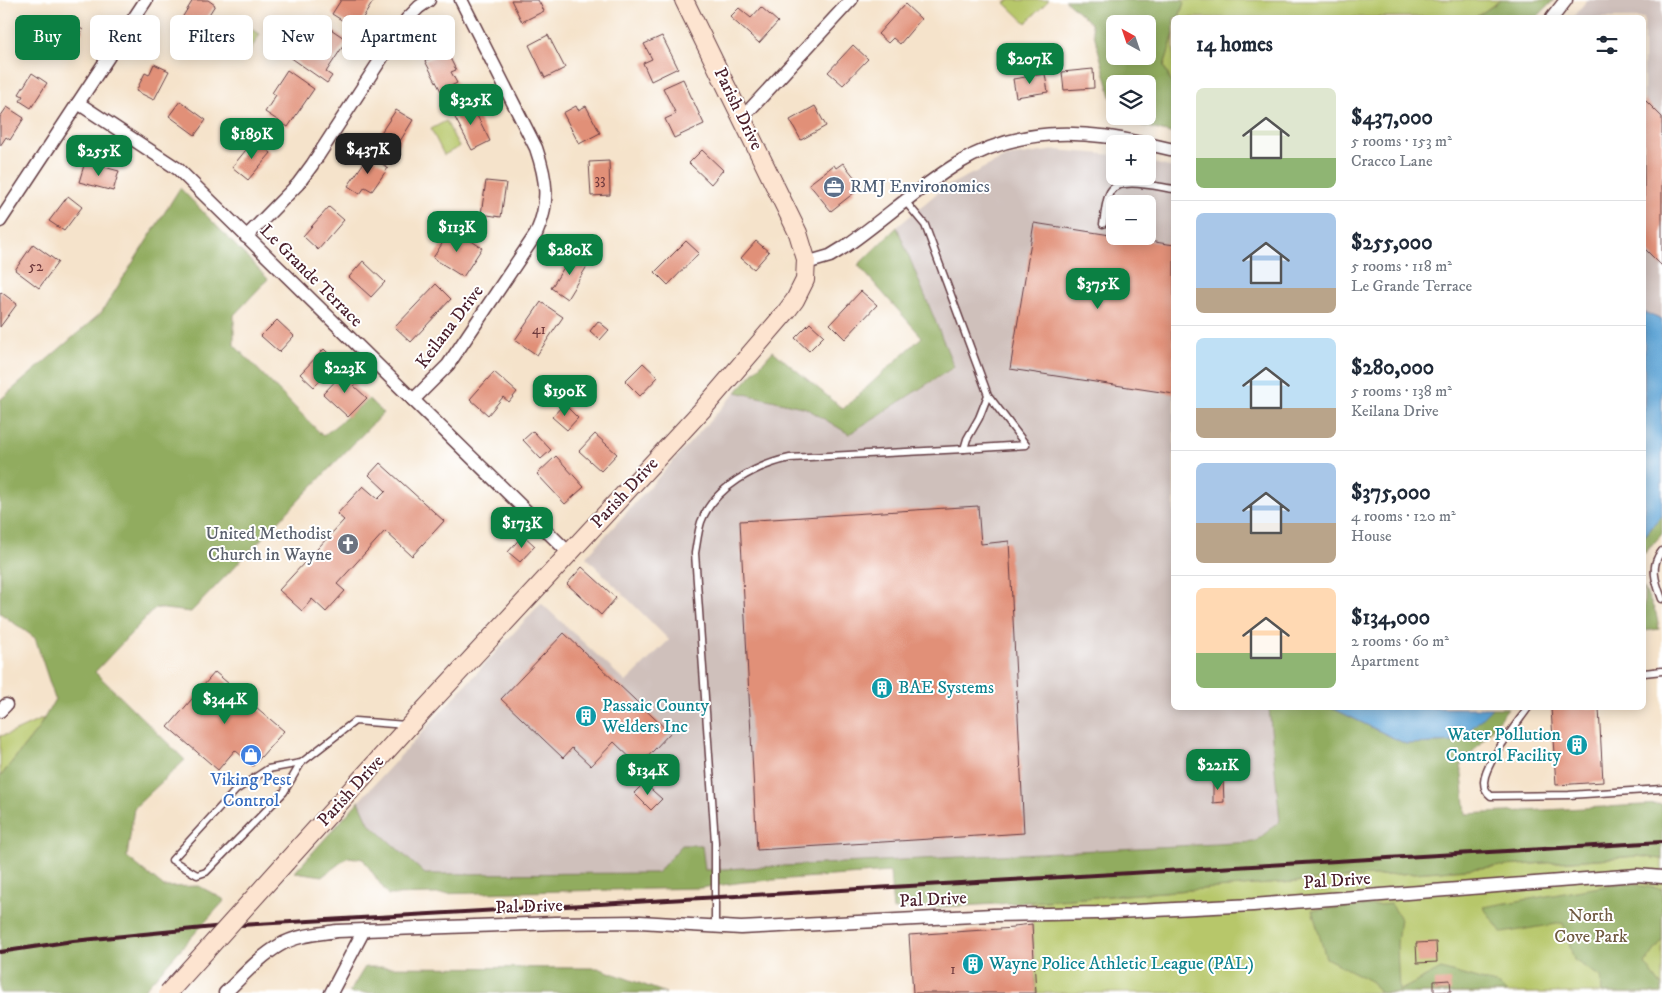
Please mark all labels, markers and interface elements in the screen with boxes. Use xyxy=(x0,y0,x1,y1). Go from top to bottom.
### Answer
chip: Buy xyxy=(15,15,80,60)
chip: Rent xyxy=(90,15,160,60)
chip: Filters xyxy=(170,15,253,60)
chip: New xyxy=(263,15,332,60)
chip: Apartment xyxy=(342,15,455,60)
north arrow xyxy=(1106,15,1156,65)
map controls xyxy=(1106,15,1156,245)
icon: filters xyxy=(1593,31,1621,59)
text: 14 homes xyxy=(1196,32,1273,58)
pin: $207K xyxy=(995,42,1065,85)
text: $207K xyxy=(1008,49,1052,69)
street label: Parish Drive xyxy=(709,64,767,154)
button: layers xyxy=(1106,75,1156,125)
pin: $325K xyxy=(436,84,506,126)
text: $325K xyxy=(450,90,492,110)
text: $437,000 xyxy=(1351,105,1433,131)
icon: home xyxy=(1236,108,1296,168)
pin: $189K xyxy=(217,118,287,160)
text: $189K xyxy=(231,124,273,144)
text: 5 rooms · 153 m² xyxy=(1351,131,1452,151)
pin: $437K xyxy=(333,132,403,175)
pin: $255K xyxy=(64,134,134,177)
button: + xyxy=(1106,135,1156,185)
text: $437K xyxy=(346,139,390,159)
text: $255K xyxy=(77,141,121,161)
text: Cracco Lane xyxy=(1351,151,1433,171)
house number: 33 xyxy=(594,170,606,189)
office icon: RMJ Environomics xyxy=(822,175,846,199)
place label: RMJ Environomics xyxy=(850,176,990,198)
button: − xyxy=(1106,195,1156,245)
pin: $113K xyxy=(422,210,492,253)
text: $113K xyxy=(438,217,476,237)
street label: Le Grande Terrace xyxy=(255,220,367,332)
text: $255,000 xyxy=(1351,230,1432,256)
icon: home xyxy=(1236,233,1296,293)
pin: $280K xyxy=(535,234,605,276)
text: $280K xyxy=(548,240,592,260)
text: 5 rooms · 118 m² xyxy=(1351,256,1452,276)
house number: 52 xyxy=(29,257,44,276)
pin: $375K xyxy=(1063,268,1133,310)
text: $375K xyxy=(1077,274,1119,294)
text: Le Grande Terrace xyxy=(1351,276,1472,296)
street label: Keilana Drive xyxy=(412,281,488,373)
house number: 41 xyxy=(532,320,546,339)
pin: $223K xyxy=(310,352,380,394)
text: $280,000 xyxy=(1351,355,1434,381)
text: $223K xyxy=(324,358,366,378)
icon: home xyxy=(1236,358,1296,418)
pin: $190K xyxy=(530,374,600,417)
text: $190K xyxy=(544,381,586,401)
text: 5 rooms · 138 m² xyxy=(1351,381,1452,401)
text: Keilana Drive xyxy=(1351,401,1439,421)
street label: Parish Drive xyxy=(587,453,663,533)
text: $375,000 xyxy=(1351,480,1431,506)
icon: home xyxy=(1236,483,1296,543)
pin: $173K xyxy=(487,506,557,549)
text: 4 rooms · 120 m² xyxy=(1351,506,1456,526)
text: $173K xyxy=(502,513,542,533)
place label: United Methodist Church in Wayne xyxy=(205,523,332,566)
text: House xyxy=(1351,526,1392,546)
church icon: United Methodist Church in Wayne xyxy=(336,532,360,556)
text: $134,000 xyxy=(1351,605,1430,631)
icon: home xyxy=(1236,608,1296,668)
text: 2 rooms · 60 m² xyxy=(1351,631,1449,651)
text: Apartment xyxy=(1351,651,1419,671)
building icon: BAE Systems xyxy=(870,676,894,700)
place label: BAE Systems xyxy=(898,677,994,699)
pin: $344K xyxy=(190,682,260,725)
text: $344K xyxy=(203,689,247,709)
place label: Passaic County Welders Inc xyxy=(601,695,710,738)
building icon: Passaic County Welders Inc xyxy=(574,704,598,728)
place label: Water Pollution Control Facility xyxy=(1446,724,1562,767)
building icon: Water Pollution Control Facility xyxy=(1565,733,1589,757)
shop icon: Viking Pest Control xyxy=(239,743,263,767)
pin: $221K xyxy=(1183,748,1253,791)
street label: Parish Drive xyxy=(313,751,389,831)
pin: $134K xyxy=(613,754,683,796)
text: $221K xyxy=(1197,755,1239,775)
text: $134K xyxy=(627,760,669,780)
place label: Viking Pest Control xyxy=(210,769,292,812)
street label: Pal Drive xyxy=(1303,868,1371,894)
street label: Pal Drive xyxy=(899,887,967,913)
street label: Pal Drive xyxy=(495,895,563,919)
park label: North Cove Park xyxy=(1554,905,1628,948)
building icon: Wayne Police Athletic League (PAL) xyxy=(961,952,985,976)
place label: Wayne Police Athletic League (PAL) xyxy=(988,953,1254,975)
house number: 1 xyxy=(950,960,956,979)

